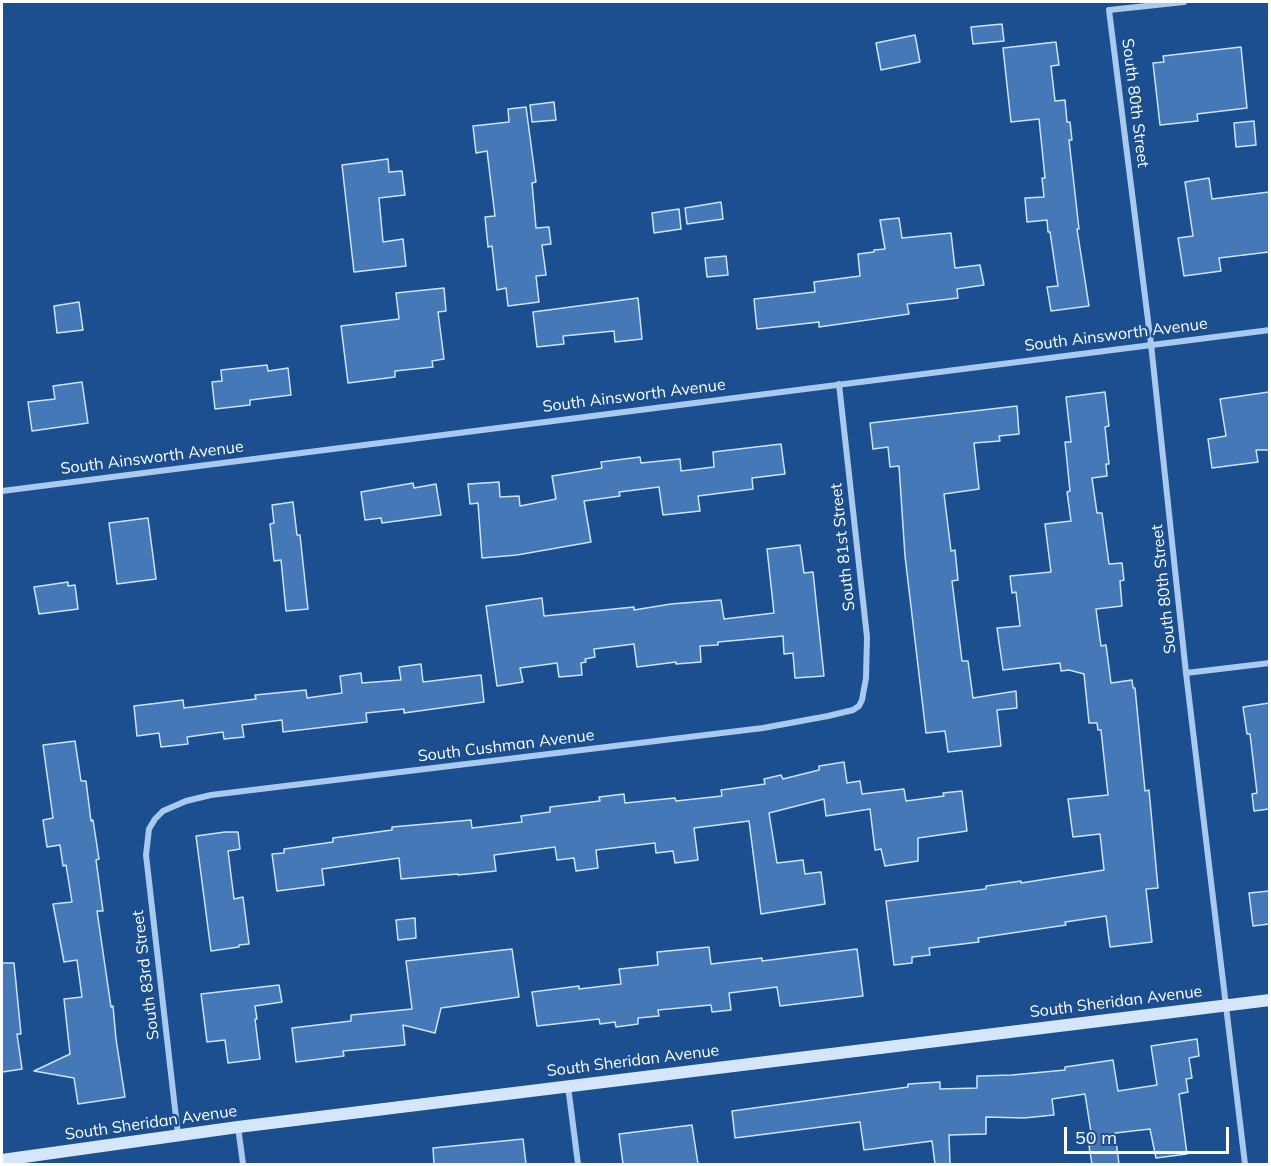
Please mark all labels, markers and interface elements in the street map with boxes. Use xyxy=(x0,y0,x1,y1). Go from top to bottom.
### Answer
street label: South 80th Street xyxy=(1118,37,1152,169)
street label: South Ainsworth Avenue xyxy=(1023,314,1209,356)
street label: South Ainsworth Avenue xyxy=(541,375,727,417)
street label: South Ainsworth Avenue xyxy=(59,437,245,479)
street label: South 81st Street xyxy=(827,482,859,612)
street label: South 80th Street xyxy=(1148,523,1180,655)
street label: South Cushman Avenue xyxy=(417,726,595,766)
street label: South 83rd Street xyxy=(129,909,163,1041)
street label: South Sheridan Avenue xyxy=(1029,982,1203,1022)
street label: South Sheridan Avenue xyxy=(546,1041,720,1081)
street label: South Sheridan Avenue xyxy=(64,1101,238,1145)
scale bar xyxy=(1067,1115,1232,1153)
text: 50 m xyxy=(1075,1126,1117,1149)

